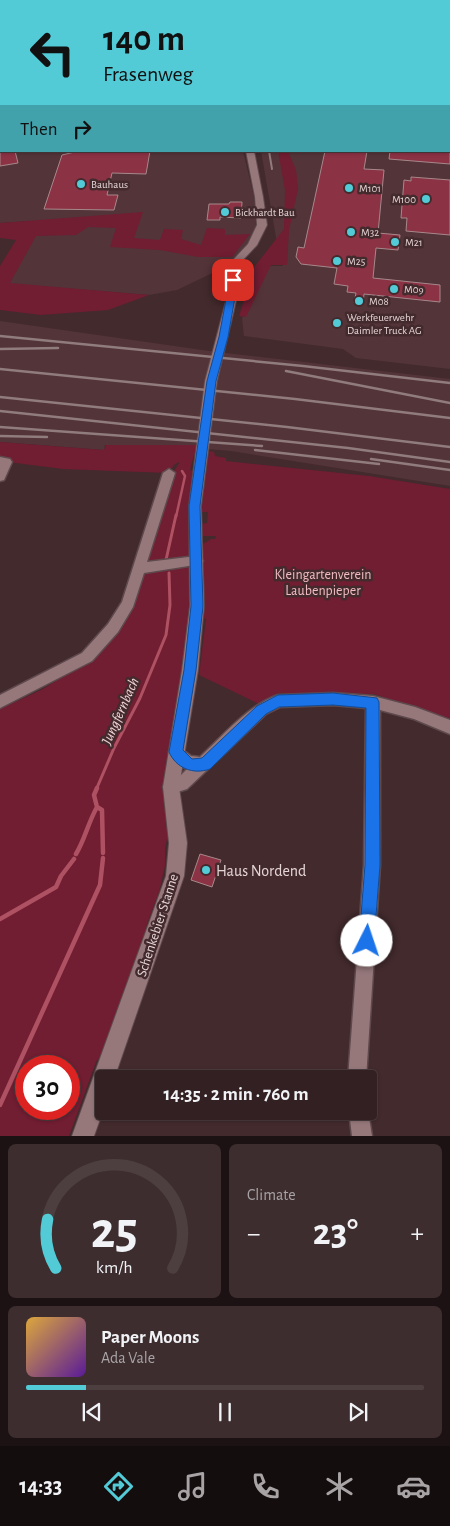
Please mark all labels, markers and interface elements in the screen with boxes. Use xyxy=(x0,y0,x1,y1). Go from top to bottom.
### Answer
icon: left xyxy=(20,20,85,85)
text: 140 m xyxy=(103,22,185,57)
text: Frasenweg xyxy=(103,63,193,85)
icon: right xyxy=(68,115,96,143)
text: Then xyxy=(20,120,58,139)
marker: Bauhaus xyxy=(75,178,87,190)
place label: Bauhaus xyxy=(91,179,128,190)
marker: M101 xyxy=(343,182,355,194)
place label: M101 xyxy=(359,183,381,194)
marker: M100 xyxy=(420,193,432,205)
place label: M100 xyxy=(392,194,416,205)
marker: Bickhardt Bau xyxy=(219,206,231,218)
place label: Bickhardt Bau xyxy=(235,207,295,218)
marker: M32 xyxy=(345,226,357,238)
place label: M32 xyxy=(361,227,379,238)
marker: M21 xyxy=(389,236,401,248)
place label: M21 xyxy=(405,237,422,248)
marker: M25 xyxy=(331,255,343,267)
place label: M25 xyxy=(347,256,366,267)
pin xyxy=(212,259,254,301)
icon: arrive xyxy=(219,266,247,294)
marker: M09 xyxy=(388,283,400,295)
place label: M09 xyxy=(404,284,424,295)
marker: M08 xyxy=(353,295,365,307)
place label: M08 xyxy=(369,296,389,307)
place label: Werkfeuerwehr Daimler Truck AG xyxy=(347,312,422,336)
marker: Werkfeuerwehr Daimler Truck AG xyxy=(331,317,343,329)
park label: Kleingartenverein Laubenpieper xyxy=(274,568,372,598)
water label: Jungfernbach xyxy=(99,675,142,748)
place label: Haus Nordend xyxy=(216,863,306,879)
marker: Haus Nordend xyxy=(200,864,212,876)
street label: Schenkebier Stanne xyxy=(135,872,181,979)
position arrow xyxy=(340,914,392,966)
speed limit sign: 30 xyxy=(15,1055,80,1120)
text: 14:35 · 2 min · 760 m xyxy=(164,1085,308,1104)
text: Climate xyxy=(247,1187,296,1203)
text: 25 xyxy=(91,1205,138,1257)
text: 23° xyxy=(313,1214,358,1252)
text: − xyxy=(247,1220,260,1248)
text: + xyxy=(411,1220,424,1248)
text: km/h xyxy=(96,1259,133,1277)
text: Paper Moons xyxy=(101,1328,199,1347)
text: Ada Vale xyxy=(101,1350,155,1366)
icon: previous xyxy=(78,1398,106,1426)
icon: pause xyxy=(211,1398,239,1426)
icon: next xyxy=(344,1398,372,1426)
icon: directions xyxy=(101,1469,136,1504)
icon: music xyxy=(175,1469,210,1504)
icon: phone xyxy=(248,1469,283,1504)
icon: climate xyxy=(322,1469,357,1504)
icon: car xyxy=(396,1469,431,1504)
text: 14:33 xyxy=(19,1475,62,1497)

